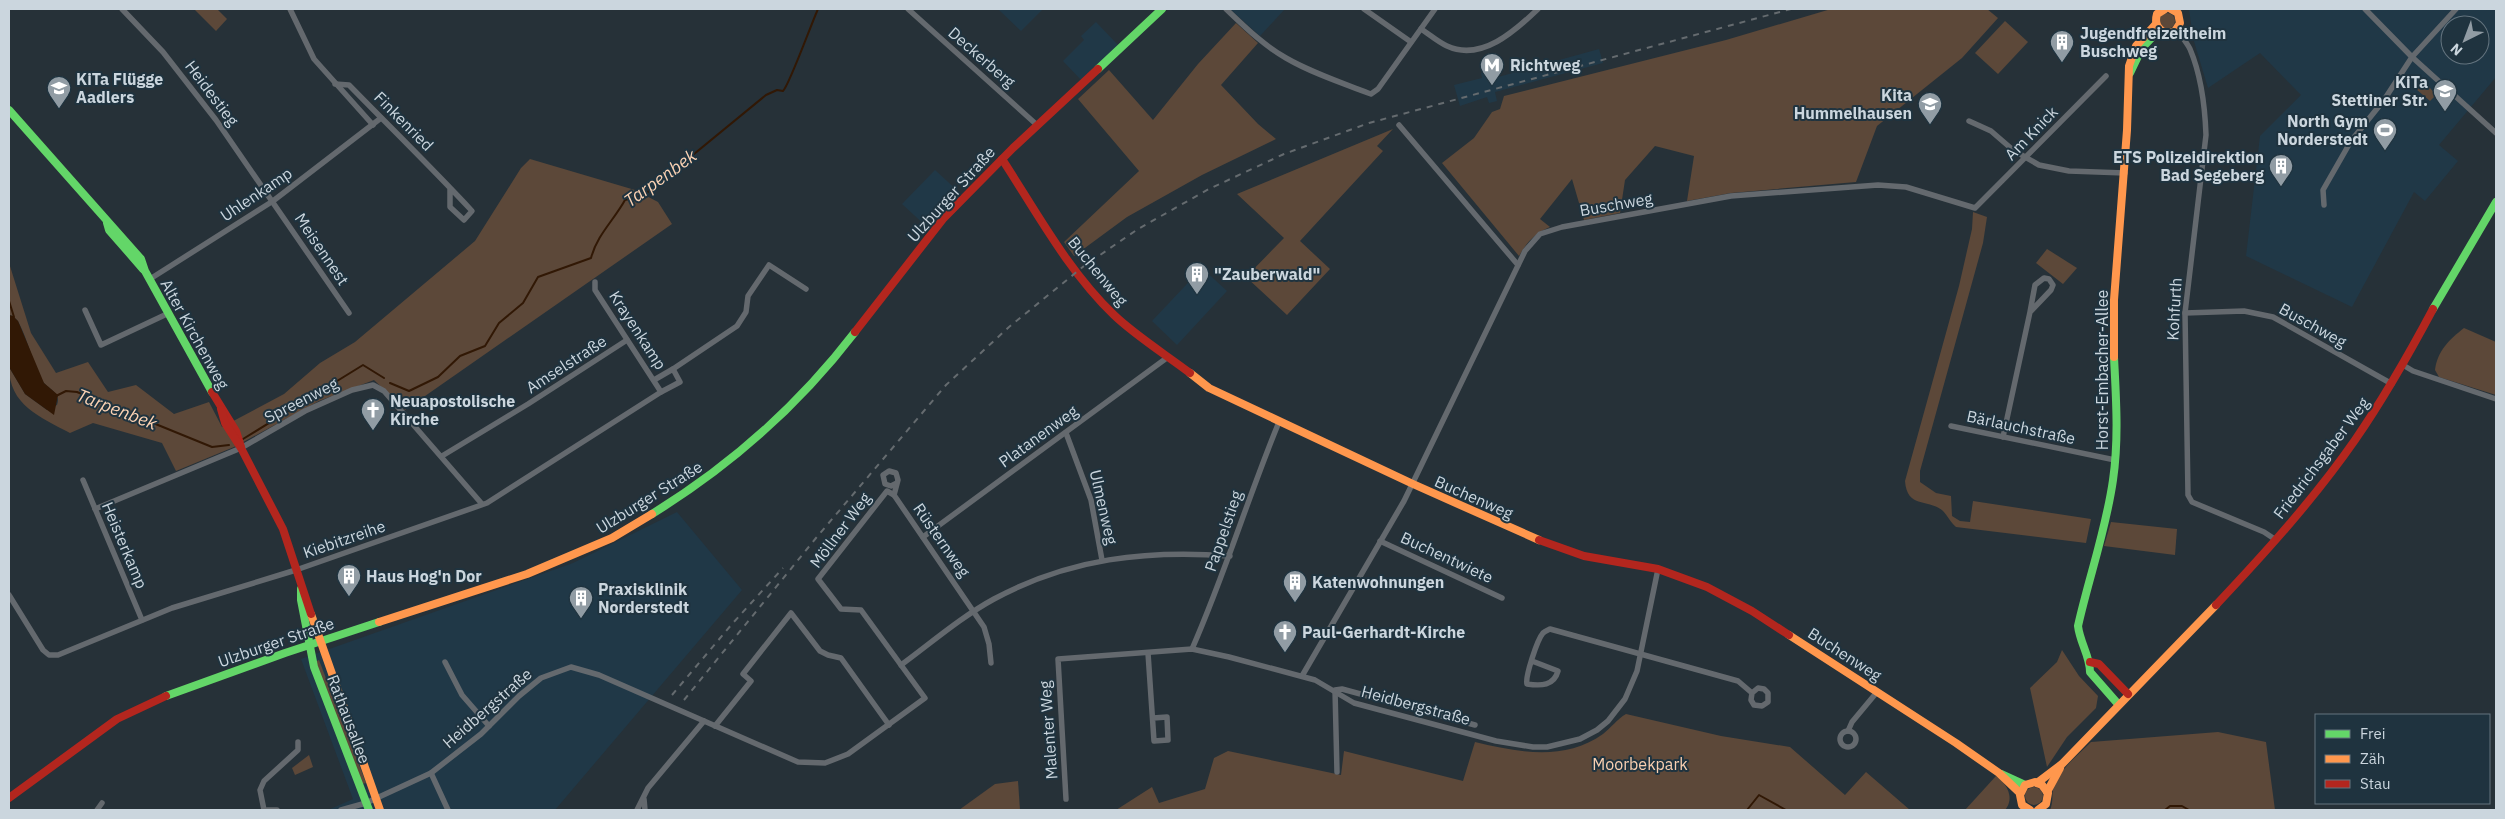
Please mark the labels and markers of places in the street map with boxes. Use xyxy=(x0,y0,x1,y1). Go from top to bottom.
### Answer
place label: Jugendfreizeitheim Buschweg xyxy=(2080,23,2226,61)
building icon: Jugendfreizeitheim Buschweg xyxy=(2049,29,2075,63)
metro station icon: Richtweg xyxy=(1479,52,1505,86)
place label: Richtweg xyxy=(1510,55,1581,75)
place label: KiTa Flügge Aadlers xyxy=(76,69,163,107)
place label: KiTa Stettiner Str. xyxy=(2331,72,2428,110)
school or university icon: KiTa Flügge Aadlers xyxy=(46,75,72,109)
school or university icon: KiTa Stettiner Str. xyxy=(2432,78,2458,112)
place label: Kita Hummelhausen xyxy=(1794,85,1912,123)
school or university icon: Kita Hummelhausen xyxy=(1917,91,1943,125)
place label: North Gym Norderstedt xyxy=(2277,111,2368,149)
sports icon: North Gym Norderstedt xyxy=(2372,117,2398,151)
place label: ETS Polizeidirektion Bad Segeberg xyxy=(2113,147,2264,185)
building icon: ETS Polizeidirektion Bad Segeberg xyxy=(2268,153,2294,187)
building icon: "Zauberwald" xyxy=(1184,261,1210,295)
place label: "Zauberwald" xyxy=(1214,264,1320,284)
place label: Neuapostolische Kirche xyxy=(390,391,515,429)
church icon: Neuapostolische Kirche xyxy=(360,397,386,431)
building icon: Haus Hog'n Dor xyxy=(336,563,362,597)
place label: Haus Hog'n Dor xyxy=(366,566,482,586)
building icon: Katenwohnungen xyxy=(1282,569,1308,603)
place label: Katenwohnungen xyxy=(1312,572,1444,592)
place label: Praxisklinik Norderstedt xyxy=(598,579,689,617)
building icon: Praxisklinik Norderstedt xyxy=(568,585,594,619)
church icon: Paul-Gerhardt-Kirche xyxy=(1272,619,1298,653)
place label: Paul-Gerhardt-Kirche xyxy=(1302,622,1465,642)

